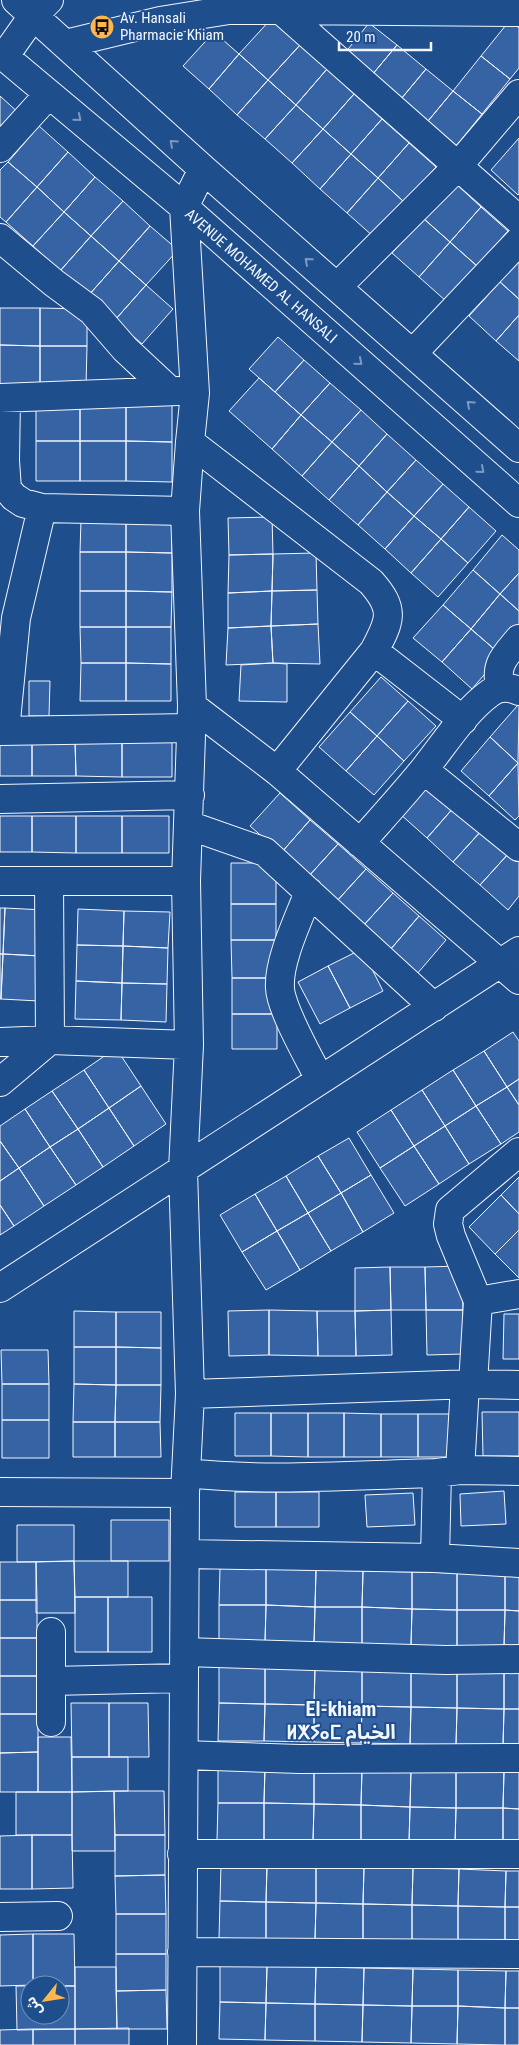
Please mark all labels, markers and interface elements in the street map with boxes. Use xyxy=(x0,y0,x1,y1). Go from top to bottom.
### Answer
place label: Av. Hansali Pharmacie Khiam xyxy=(120,9,224,44)
bus stop icon: Av. Hansali Pharmacie Khiam xyxy=(89,14,115,40)
scale bar xyxy=(339,20,432,52)
text: 20 m xyxy=(346,28,376,46)
one-way arrow xyxy=(72,113,81,121)
one-way arrow xyxy=(170,140,179,149)
street label: AVENUE MOHAMED AL HANSALI xyxy=(181,205,341,347)
one-way arrow xyxy=(305,258,314,267)
one-way arrow xyxy=(354,357,363,366)
one-way arrow xyxy=(466,400,475,409)
one-way arrow xyxy=(475,464,484,473)
district label: El-khiam ⵍⵅⵢⴰⵎ الخيام xyxy=(286,1697,396,1747)
north arrow xyxy=(20,1975,70,2025)
text: ش xyxy=(22,1994,45,2019)

